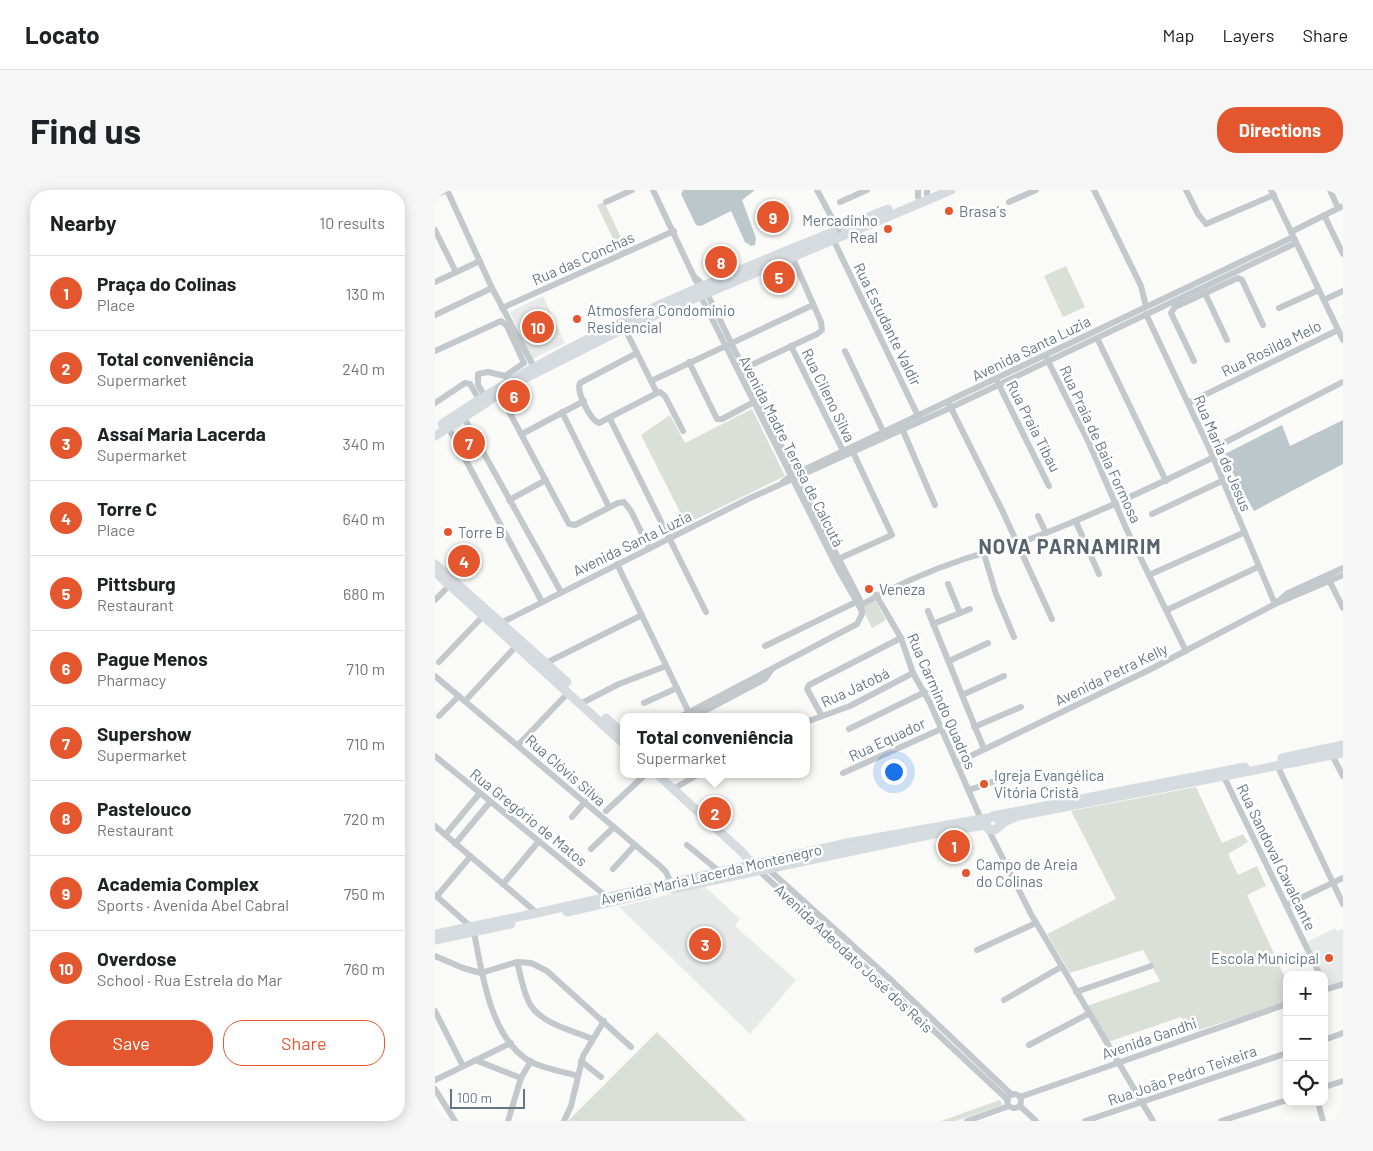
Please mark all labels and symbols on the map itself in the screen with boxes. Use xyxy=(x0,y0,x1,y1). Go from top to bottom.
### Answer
pin: 9 xyxy=(757,198,789,236)
place label: Brasa´s xyxy=(959,202,1007,220)
marker: Brasa´s xyxy=(943,205,955,217)
place label: Mercadinho Real xyxy=(802,211,878,246)
marker: Mercadinho Real xyxy=(882,223,894,235)
street label: Rua das Conchas xyxy=(529,227,637,289)
pin: 8 xyxy=(705,243,737,281)
pin: 5 xyxy=(763,258,795,296)
street label: Rua Estudante Valdir xyxy=(850,260,926,389)
place label: Atmosfera Condomínio Residencial xyxy=(587,301,735,336)
pin: 10 xyxy=(522,308,554,346)
street label: Avenida Santa Luzia xyxy=(969,311,1093,385)
marker: Atmosfera Condomínio Residencial xyxy=(571,313,583,325)
street label: Rua Rosilda Melo xyxy=(1218,316,1324,380)
street label: Rua Cileno Silva xyxy=(799,345,859,445)
street label: Avenida Madre Teresa de Calcutá xyxy=(736,352,848,550)
street label: Rua Praia de Baia Formosa xyxy=(1057,362,1145,526)
pin: 6 xyxy=(498,377,530,415)
street label: Rua Praia Tibau xyxy=(1003,377,1065,475)
street label: Rua Maria de Jesus xyxy=(1190,392,1256,514)
pin: 7 xyxy=(453,424,485,462)
street label: Avenida Santa Luzia xyxy=(570,506,694,580)
place label: Torre B xyxy=(458,523,505,541)
marker: Torre B xyxy=(442,526,454,538)
district label: NOVA PARNAMIRIM xyxy=(979,534,1161,558)
pin: 4 xyxy=(448,542,480,580)
place label: Veneza xyxy=(879,580,925,598)
marker: Veneza xyxy=(863,583,875,595)
street label: Rua Carmindo Quadros xyxy=(904,630,980,772)
street label: Avenida Petra Kelly xyxy=(1052,639,1170,709)
street label: Rua Jatobá xyxy=(818,663,892,711)
street label: Rua Equador xyxy=(846,713,929,765)
street label: Rua Clóvis Silva xyxy=(522,730,610,810)
your location xyxy=(881,759,907,785)
street label: Rua Gregório de Matos xyxy=(467,764,591,870)
place label: Igreja Evangélica Vitória Cristã xyxy=(994,766,1104,801)
marker: Igreja Evangélica Vitória Cristã xyxy=(978,778,990,790)
street label: Rua Sandoval Cavalcante xyxy=(1234,781,1320,933)
pin: 2 xyxy=(699,794,731,832)
pin: 1 xyxy=(938,827,970,865)
street label: Avenida Maria Lacerda Montenegro xyxy=(599,840,823,908)
place label: Campo de Areia do Colinas xyxy=(976,855,1078,890)
marker: Campo de Areia do Colinas xyxy=(960,867,972,879)
street label: Avenida Adeodato José dos Reis xyxy=(771,880,937,1036)
pin: 3 xyxy=(689,925,721,963)
place label: Escola Municipal xyxy=(1211,949,1319,967)
marker: Escola Municipal xyxy=(1323,952,1335,964)
street label: Avenida Gandhi xyxy=(1099,1013,1199,1063)
street label: Rua João Pedro Teixeira xyxy=(1105,1041,1259,1109)
scale bar xyxy=(450,1086,525,1109)

